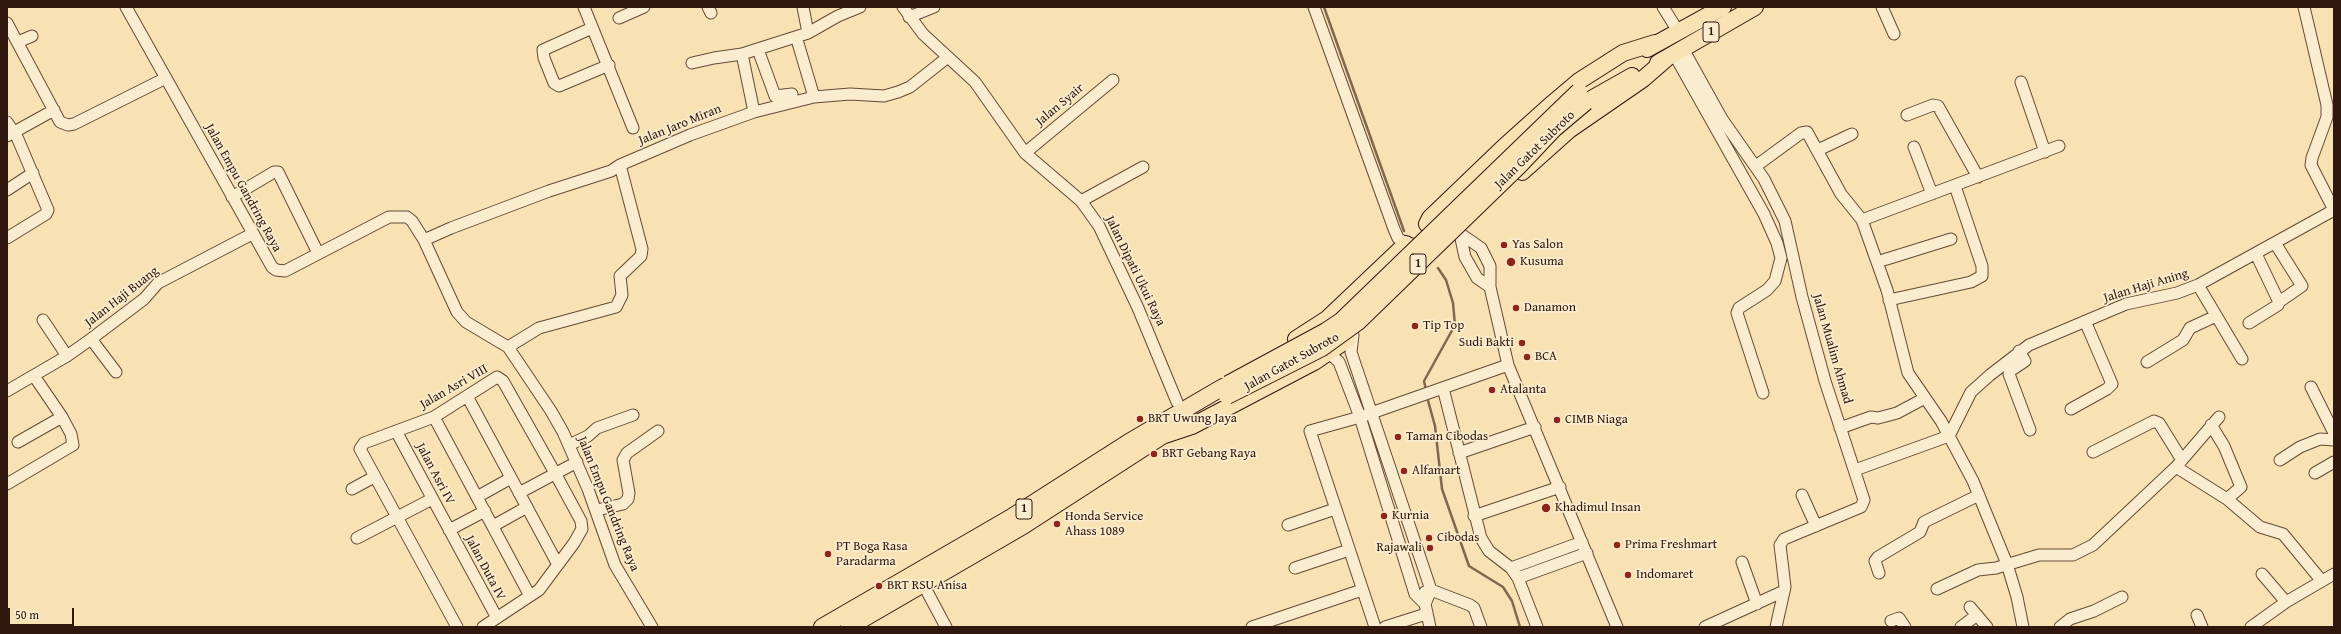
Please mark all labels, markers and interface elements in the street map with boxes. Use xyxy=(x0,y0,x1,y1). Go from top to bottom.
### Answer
road number: 1 xyxy=(1703,22,1719,42)
street label: Jalan Syair xyxy=(1033,80,1087,130)
street label: Jalan Jaro Miran xyxy=(636,101,724,149)
street label: Jalan Gatot Subroto xyxy=(1492,108,1578,192)
street label: Jalan Empu Gandring Raya xyxy=(201,121,285,255)
street label: Jalan Dipati Ukui Raya xyxy=(1102,213,1168,329)
place label: Yas Salon xyxy=(1512,237,1563,253)
marker: Yas Salon xyxy=(1499,240,1509,250)
road number: 1 xyxy=(1410,254,1426,274)
place label: Kusuma xyxy=(1520,254,1564,270)
marker: Kusuma xyxy=(1505,256,1517,268)
street label: Jalan Haji Buang xyxy=(82,263,162,331)
street label: Jalan Haji Aning xyxy=(2102,266,2190,306)
street label: Jalan Mualim Ahmad xyxy=(1809,292,1855,406)
place label: Danamon xyxy=(1524,300,1576,316)
marker: Danamon xyxy=(1511,303,1521,313)
place label: Tip Top xyxy=(1423,318,1464,334)
marker: Tip Top xyxy=(1410,321,1420,331)
street label: Jalan Gatot Subroto xyxy=(1242,330,1342,394)
place label: Sudi Bakti xyxy=(1459,335,1514,351)
marker: Sudi Bakti xyxy=(1517,338,1527,348)
place label: BCA xyxy=(1535,349,1557,365)
marker: BCA xyxy=(1522,352,1532,362)
street label: Jalan Asri VIII xyxy=(417,361,491,413)
place label: Atalanta xyxy=(1500,382,1546,398)
marker: Atalanta xyxy=(1487,385,1497,395)
place label: BRT Uwung Jaya xyxy=(1148,411,1237,427)
place label: CIMB Niaga xyxy=(1565,412,1628,428)
marker: BRT Uwung Jaya xyxy=(1135,414,1145,424)
marker: CIMB Niaga xyxy=(1552,415,1562,425)
place label: Taman Cibodas xyxy=(1406,429,1488,445)
marker: Taman Cibodas xyxy=(1393,432,1403,442)
street label: Jalan Empu Gandring Raya xyxy=(574,434,642,574)
street label: Jalan Asri IV xyxy=(412,440,458,508)
place label: BRT Gebang Raya xyxy=(1162,446,1256,462)
marker: BRT Gebang Raya xyxy=(1149,449,1159,459)
place label: Alfamart xyxy=(1412,463,1461,479)
marker: Alfamart xyxy=(1399,466,1409,476)
road number: 1 xyxy=(1016,499,1032,519)
place label: Khadimul Insan xyxy=(1555,500,1641,516)
marker: Khadimul Insan xyxy=(1540,502,1552,514)
place label: Kurnia xyxy=(1392,508,1429,524)
place label: Honda Service Ahass 1089 xyxy=(1065,509,1143,540)
marker: Kurnia xyxy=(1379,511,1389,521)
marker: Honda Service Ahass 1089 xyxy=(1052,519,1062,529)
place label: Cibodas xyxy=(1437,530,1479,546)
street label: Jalan Duta IV xyxy=(461,533,509,603)
marker: Cibodas xyxy=(1424,533,1434,543)
place label: Prima Freshmart xyxy=(1625,537,1717,553)
place label: PT Boga Rasa Paradarma xyxy=(836,539,908,570)
place label: Rajawali xyxy=(1376,540,1422,556)
marker: Prima Freshmart xyxy=(1612,540,1622,550)
marker: Rajawali xyxy=(1425,543,1435,553)
marker: PT Boga Rasa Paradarma xyxy=(823,549,833,559)
place label: Indomaret xyxy=(1636,567,1693,583)
marker: Indomaret xyxy=(1623,570,1633,580)
place label: BRT RSU Anisa xyxy=(887,578,967,594)
marker: BRT RSU Anisa xyxy=(874,581,884,591)
scale bar xyxy=(10,600,76,626)
text: 50 m xyxy=(15,606,39,623)

